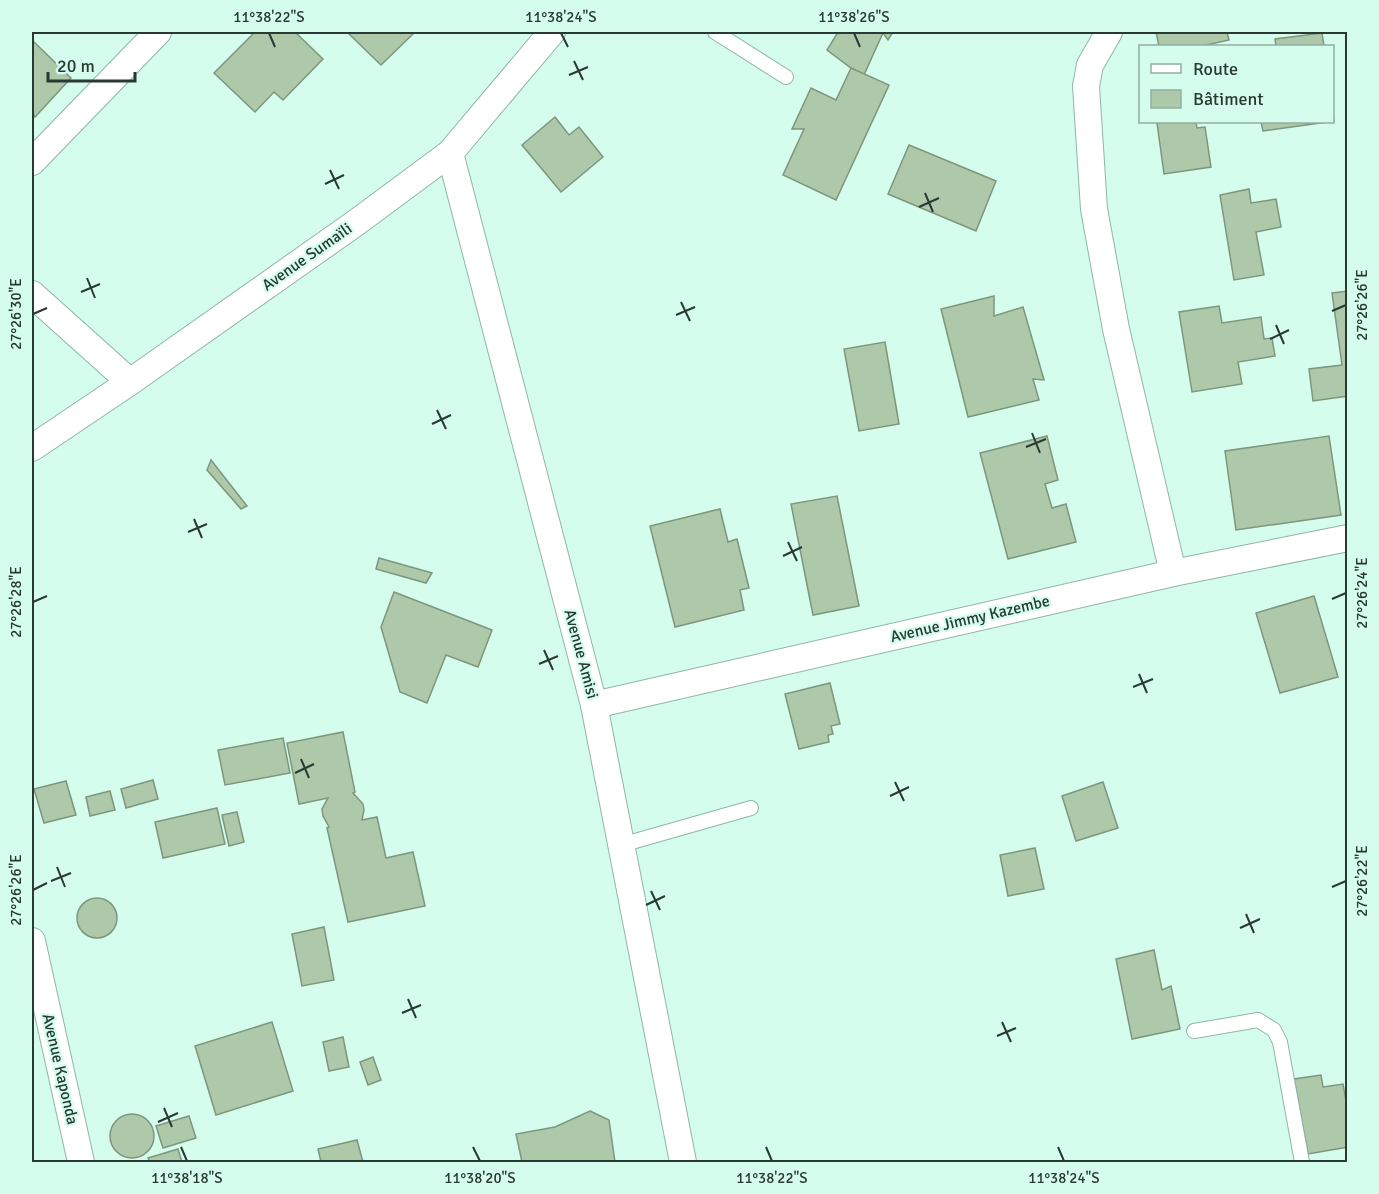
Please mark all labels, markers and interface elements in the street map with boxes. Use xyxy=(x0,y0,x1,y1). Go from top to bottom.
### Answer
text: 11°38'22"S xyxy=(233,8,305,26)
text: 11°38'24"S xyxy=(525,8,597,26)
text: 11°38'26"S xyxy=(818,8,890,26)
scale bar xyxy=(48,45,135,83)
legend xyxy=(1139,45,1334,123)
text: 20 m xyxy=(57,55,95,77)
text: Route xyxy=(1193,58,1238,80)
text: Bâtiment xyxy=(1193,88,1264,110)
street label: Avenue Sumaïli xyxy=(258,219,356,295)
text: 27°26'26"E xyxy=(1353,269,1371,341)
text: 27°26'30"E xyxy=(7,278,25,350)
text: 27°26'24"E xyxy=(1353,557,1371,629)
text: 27°26'28"E xyxy=(7,566,25,638)
street label: Avenue Jimmy Kazembe xyxy=(888,591,1052,647)
street label: Avenue Amisi xyxy=(559,607,603,701)
text: 27°26'22"E xyxy=(1353,845,1371,917)
text: 27°26'26"E xyxy=(7,854,25,926)
street label: Avenue Kaponda xyxy=(38,1012,82,1126)
text: 11°38'18"S xyxy=(151,1169,223,1187)
text: 11°38'20"S xyxy=(444,1169,516,1187)
text: 11°38'22"S xyxy=(736,1169,808,1187)
text: 11°38'24"S xyxy=(1028,1169,1100,1187)

